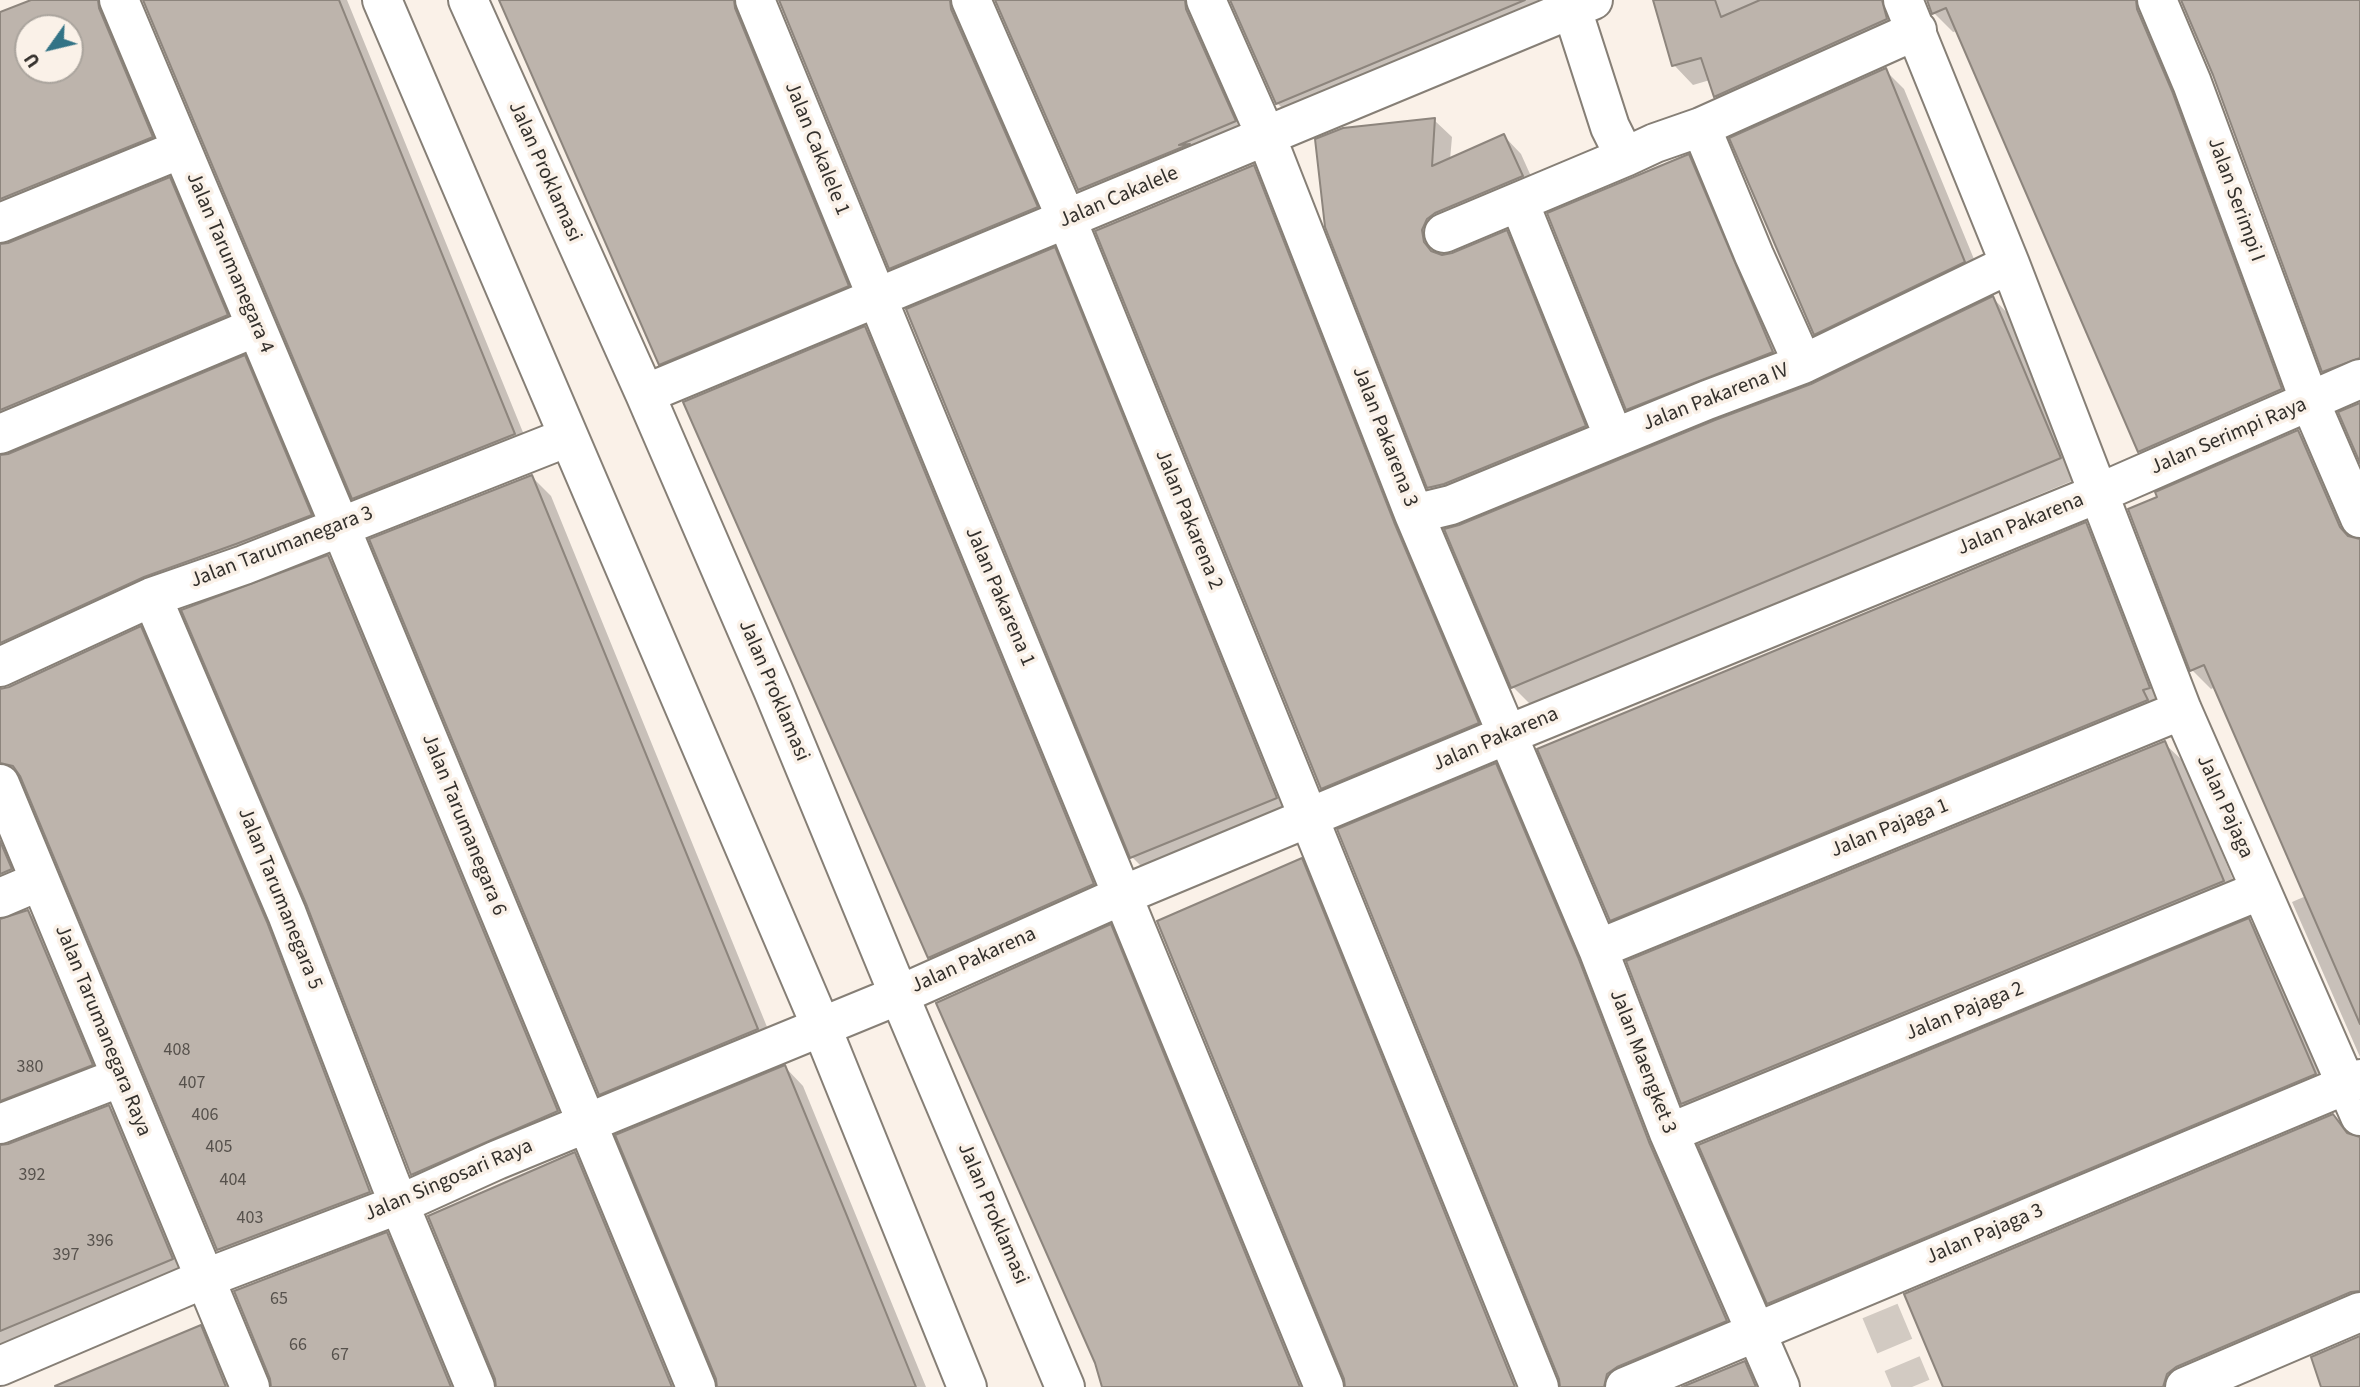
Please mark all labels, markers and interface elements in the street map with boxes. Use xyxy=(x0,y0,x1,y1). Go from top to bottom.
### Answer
north arrow xyxy=(14,14,84,84)
text: U xyxy=(18,47,48,73)
street label: Jalan Cakalele 1 xyxy=(778,79,854,219)
street label: Jalan Proklamasi xyxy=(502,98,586,246)
street label: Jalan Serimpi I xyxy=(2201,134,2269,266)
street label: Jalan Cakalele xyxy=(1056,162,1182,234)
street label: Jalan Tarumanegara 4 xyxy=(180,169,278,357)
street label: Jalan Pakarena IV xyxy=(1639,359,1793,437)
street label: Jalan Pakarena 3 xyxy=(1346,363,1422,511)
street label: Jalan Serimpi Raya xyxy=(2147,393,2311,481)
street label: Jalan Pakarena 2 xyxy=(1148,446,1228,594)
street label: Jalan Pakarena xyxy=(1954,488,2088,562)
street label: Jalan Tarumanegara 3 xyxy=(187,502,377,594)
street label: Jalan Pakarena 1 xyxy=(958,524,1040,670)
street label: Jalan Proklamasi xyxy=(732,617,814,765)
street label: Jalan Pakarena xyxy=(1429,702,1563,778)
street label: Jalan Tarumanegara 6 xyxy=(415,730,511,920)
street label: Jalan Pajaga xyxy=(2190,751,2258,863)
street label: Jalan Pajaga 1 xyxy=(1827,794,1953,864)
street label: Jalan Tarumanegara 5 xyxy=(231,804,327,994)
street label: Jalan Tarumanegara Raya xyxy=(48,922,156,1140)
street label: Jalan Pakarena xyxy=(908,922,1040,1000)
street label: Jalan Pajaga 2 xyxy=(1902,977,2028,1047)
street label: Jalan Maengket 3 xyxy=(1603,986,1681,1138)
house number: 408 xyxy=(164,1040,190,1062)
house number: 380 xyxy=(17,1057,43,1079)
house number: 407 xyxy=(179,1073,205,1095)
house number: 406 xyxy=(192,1105,218,1127)
street label: Jalan Singosari Raya xyxy=(361,1134,537,1228)
house number: 405 xyxy=(206,1137,232,1159)
street label: Jalan Proklamasi xyxy=(951,1140,1033,1288)
house number: 392 xyxy=(19,1165,45,1187)
house number: 404 xyxy=(220,1170,246,1192)
street label: Jalan Pajaga 3 xyxy=(1923,1199,2047,1271)
house number: 403 xyxy=(237,1208,263,1230)
house number: 396 xyxy=(87,1231,113,1253)
house number: 397 xyxy=(53,1245,79,1267)
house number: 65 xyxy=(270,1289,288,1311)
house number: 66 xyxy=(289,1335,307,1357)
house number: 67 xyxy=(331,1345,349,1367)

